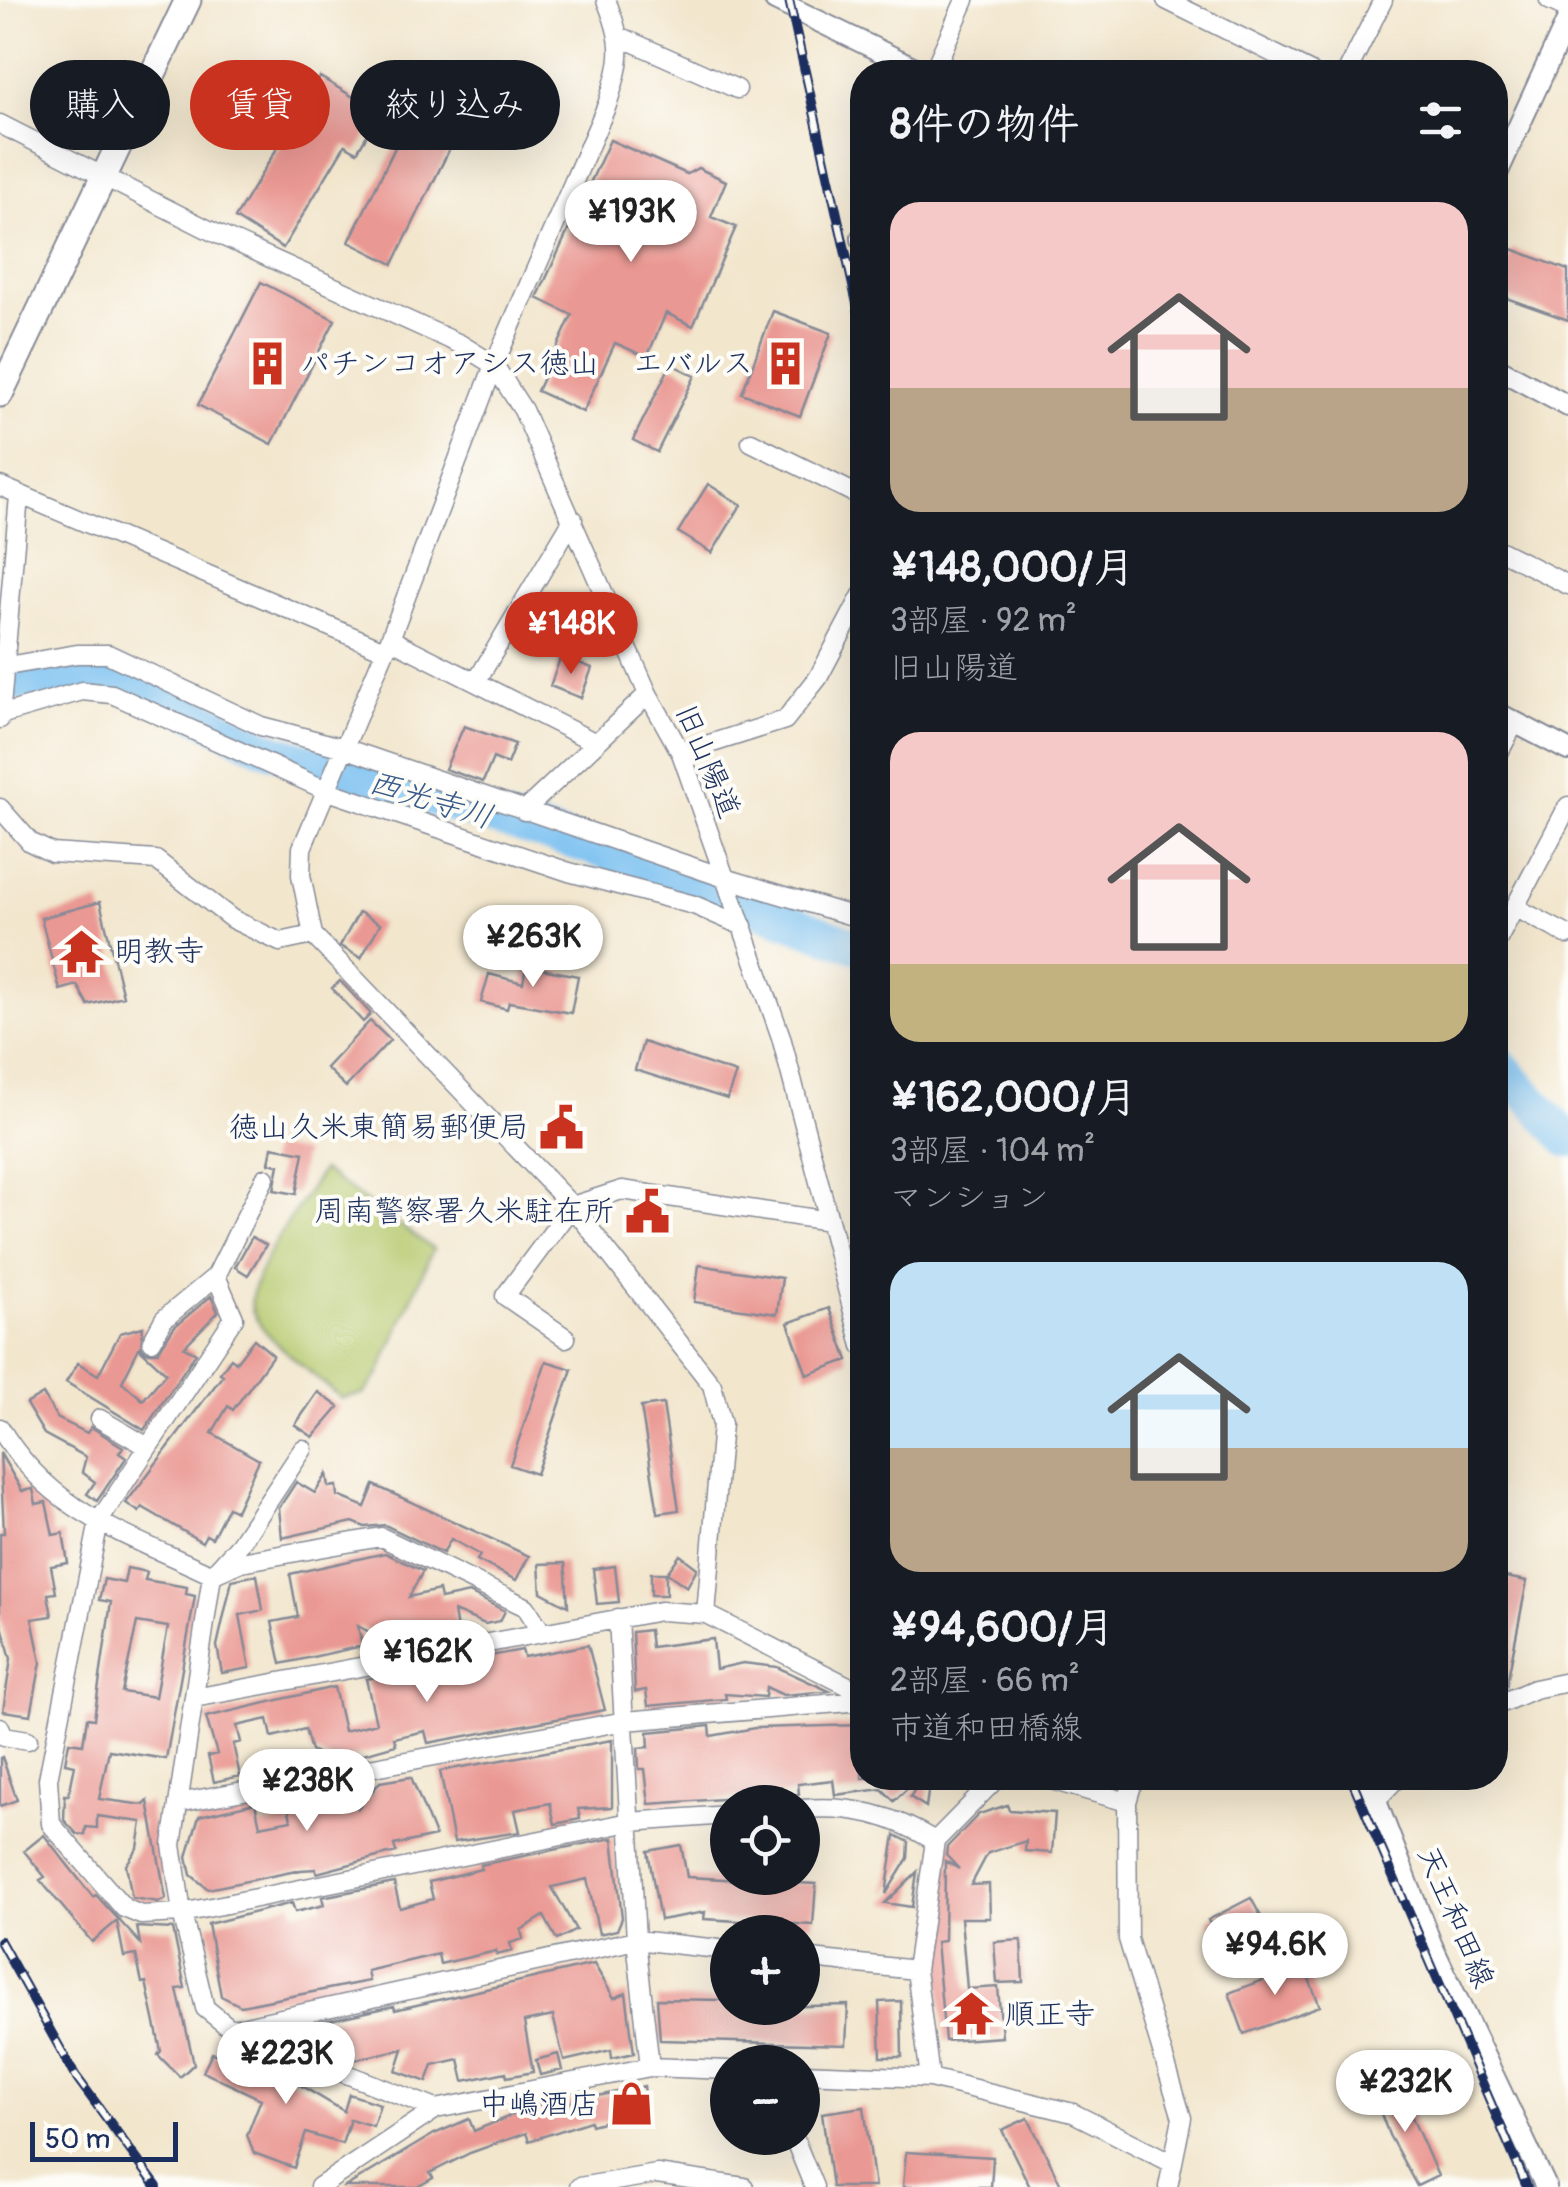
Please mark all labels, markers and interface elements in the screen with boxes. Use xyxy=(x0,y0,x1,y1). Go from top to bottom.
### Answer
chip: 購入 xyxy=(30,60,170,150)
chip: 賃貸 xyxy=(190,60,330,150)
chip: 絞り込み xyxy=(350,60,560,150)
icon: filters xyxy=(1413,93,1468,148)
text: 8件の物件 xyxy=(890,99,1079,151)
pin: ¥193K xyxy=(561,180,701,265)
text: ¥193K xyxy=(587,192,675,232)
icon: home xyxy=(1089,267,1269,447)
building icon: パチンコオアシス徳山 xyxy=(243,339,291,387)
building icon: エバルス xyxy=(762,339,810,387)
place label: パチンコオアシス徳山 xyxy=(300,345,599,382)
place label: エバルス xyxy=(633,345,753,382)
text: ¥148,000/月 xyxy=(890,542,1135,594)
pin: ¥148K xyxy=(501,592,641,677)
text: 3部屋 · 92 m² xyxy=(890,601,1077,641)
text: ¥148K xyxy=(527,604,615,644)
text: 旧山陽道 xyxy=(890,648,1018,688)
street label: 旧山陽道 xyxy=(667,699,748,824)
water label: 西光寺川 xyxy=(364,762,498,838)
icon: home xyxy=(1089,797,1269,977)
pin: ¥263K xyxy=(463,905,603,990)
text: ¥263K xyxy=(485,917,581,957)
temple icon: 明教寺 xyxy=(57,927,105,975)
place label: 明教寺 xyxy=(114,933,204,970)
text: ¥162,000/月 xyxy=(890,1072,1137,1124)
public building icon: 徳山久米東簡易郵便局 xyxy=(538,1103,586,1151)
place label: 徳山久米東簡易郵便局 xyxy=(229,1109,529,1146)
text: 3部屋 · 104 m² xyxy=(890,1131,1095,1171)
text: マンション xyxy=(890,1178,1049,1218)
public building icon: 周南警察署久米駐在所 xyxy=(623,1187,671,1235)
place label: 周南警察署久米駐在所 xyxy=(314,1193,614,1230)
icon: home xyxy=(1089,1327,1269,1507)
text: ¥94,600/月 xyxy=(890,1602,1115,1654)
pin: ¥162K xyxy=(357,1620,497,1705)
text: ¥162K xyxy=(382,1632,472,1672)
text: 2部屋 · 66 m² xyxy=(890,1661,1080,1701)
text: 市道和田橋線 xyxy=(890,1708,1082,1748)
pin: ¥238K xyxy=(237,1749,377,1834)
text: ¥238K xyxy=(261,1761,353,1801)
map controls xyxy=(710,1785,820,2155)
button: locate xyxy=(710,1785,820,1895)
street label: 天王和田線 xyxy=(1409,1841,1502,1993)
pin: ¥94.6K xyxy=(1194,1913,1356,1998)
button: + xyxy=(710,1915,820,2025)
text: ¥94.6K xyxy=(1224,1925,1326,1965)
temple icon: 順正寺 xyxy=(948,1990,996,2038)
place label: 順正寺 xyxy=(1005,1996,1095,2033)
pin: ¥223K xyxy=(216,2022,356,2107)
text: ¥223K xyxy=(239,2034,333,2074)
button: − xyxy=(710,2045,820,2155)
pin: ¥232K xyxy=(1335,2050,1475,2135)
text: ¥232K xyxy=(1358,2062,1452,2102)
shop icon: 中嶋酒店 xyxy=(608,2080,656,2128)
place label: 中嶋酒店 xyxy=(479,2086,599,2123)
scale bar xyxy=(30,2117,178,2162)
text: 50 m xyxy=(45,2122,110,2157)

